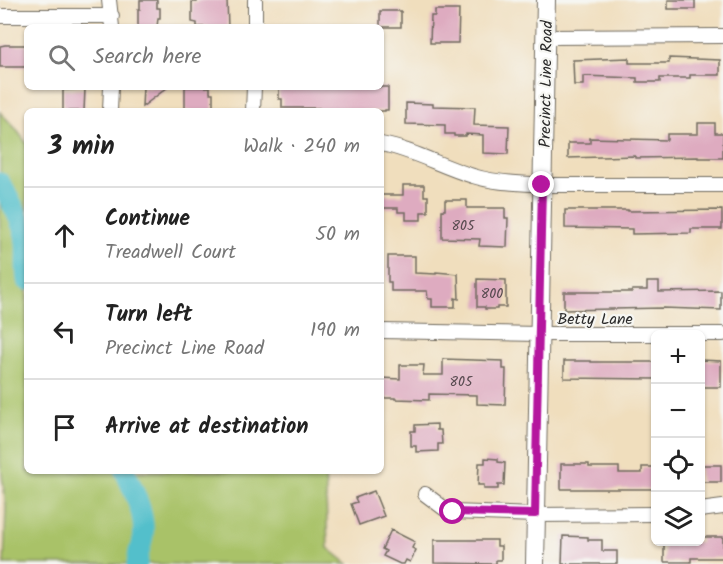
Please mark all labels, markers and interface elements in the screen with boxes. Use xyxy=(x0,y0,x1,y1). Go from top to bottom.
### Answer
street label: Precinct Line Road xyxy=(533,19,560,148)
search box xyxy=(24,24,384,90)
text: Search here xyxy=(93,40,201,75)
icon: search xyxy=(45,41,78,74)
text: 3 min xyxy=(48,126,115,168)
text: Walk · 240 m xyxy=(243,131,360,163)
route end xyxy=(528,171,554,197)
text: Continue xyxy=(105,202,190,237)
house number: 805 xyxy=(452,215,476,237)
icon: ahead xyxy=(48,219,81,252)
text: 50 m xyxy=(315,219,360,251)
text: Treadwell Court xyxy=(105,237,236,269)
house number: 800 xyxy=(481,283,503,305)
text: Turn left xyxy=(105,298,192,333)
street label: Betty Lane xyxy=(557,307,633,332)
icon: left xyxy=(48,315,81,348)
text: 190 m xyxy=(310,315,360,347)
map controls xyxy=(651,330,705,546)
button: + xyxy=(651,330,705,384)
text: Precinct Line Road xyxy=(105,333,264,365)
house number: 805 xyxy=(450,371,474,393)
button: − xyxy=(651,384,705,438)
text: Arrive at destination xyxy=(105,410,308,445)
icon: arrive xyxy=(48,411,81,444)
button: locate xyxy=(651,438,705,492)
button: layers xyxy=(651,492,705,546)
route start xyxy=(439,498,465,524)

